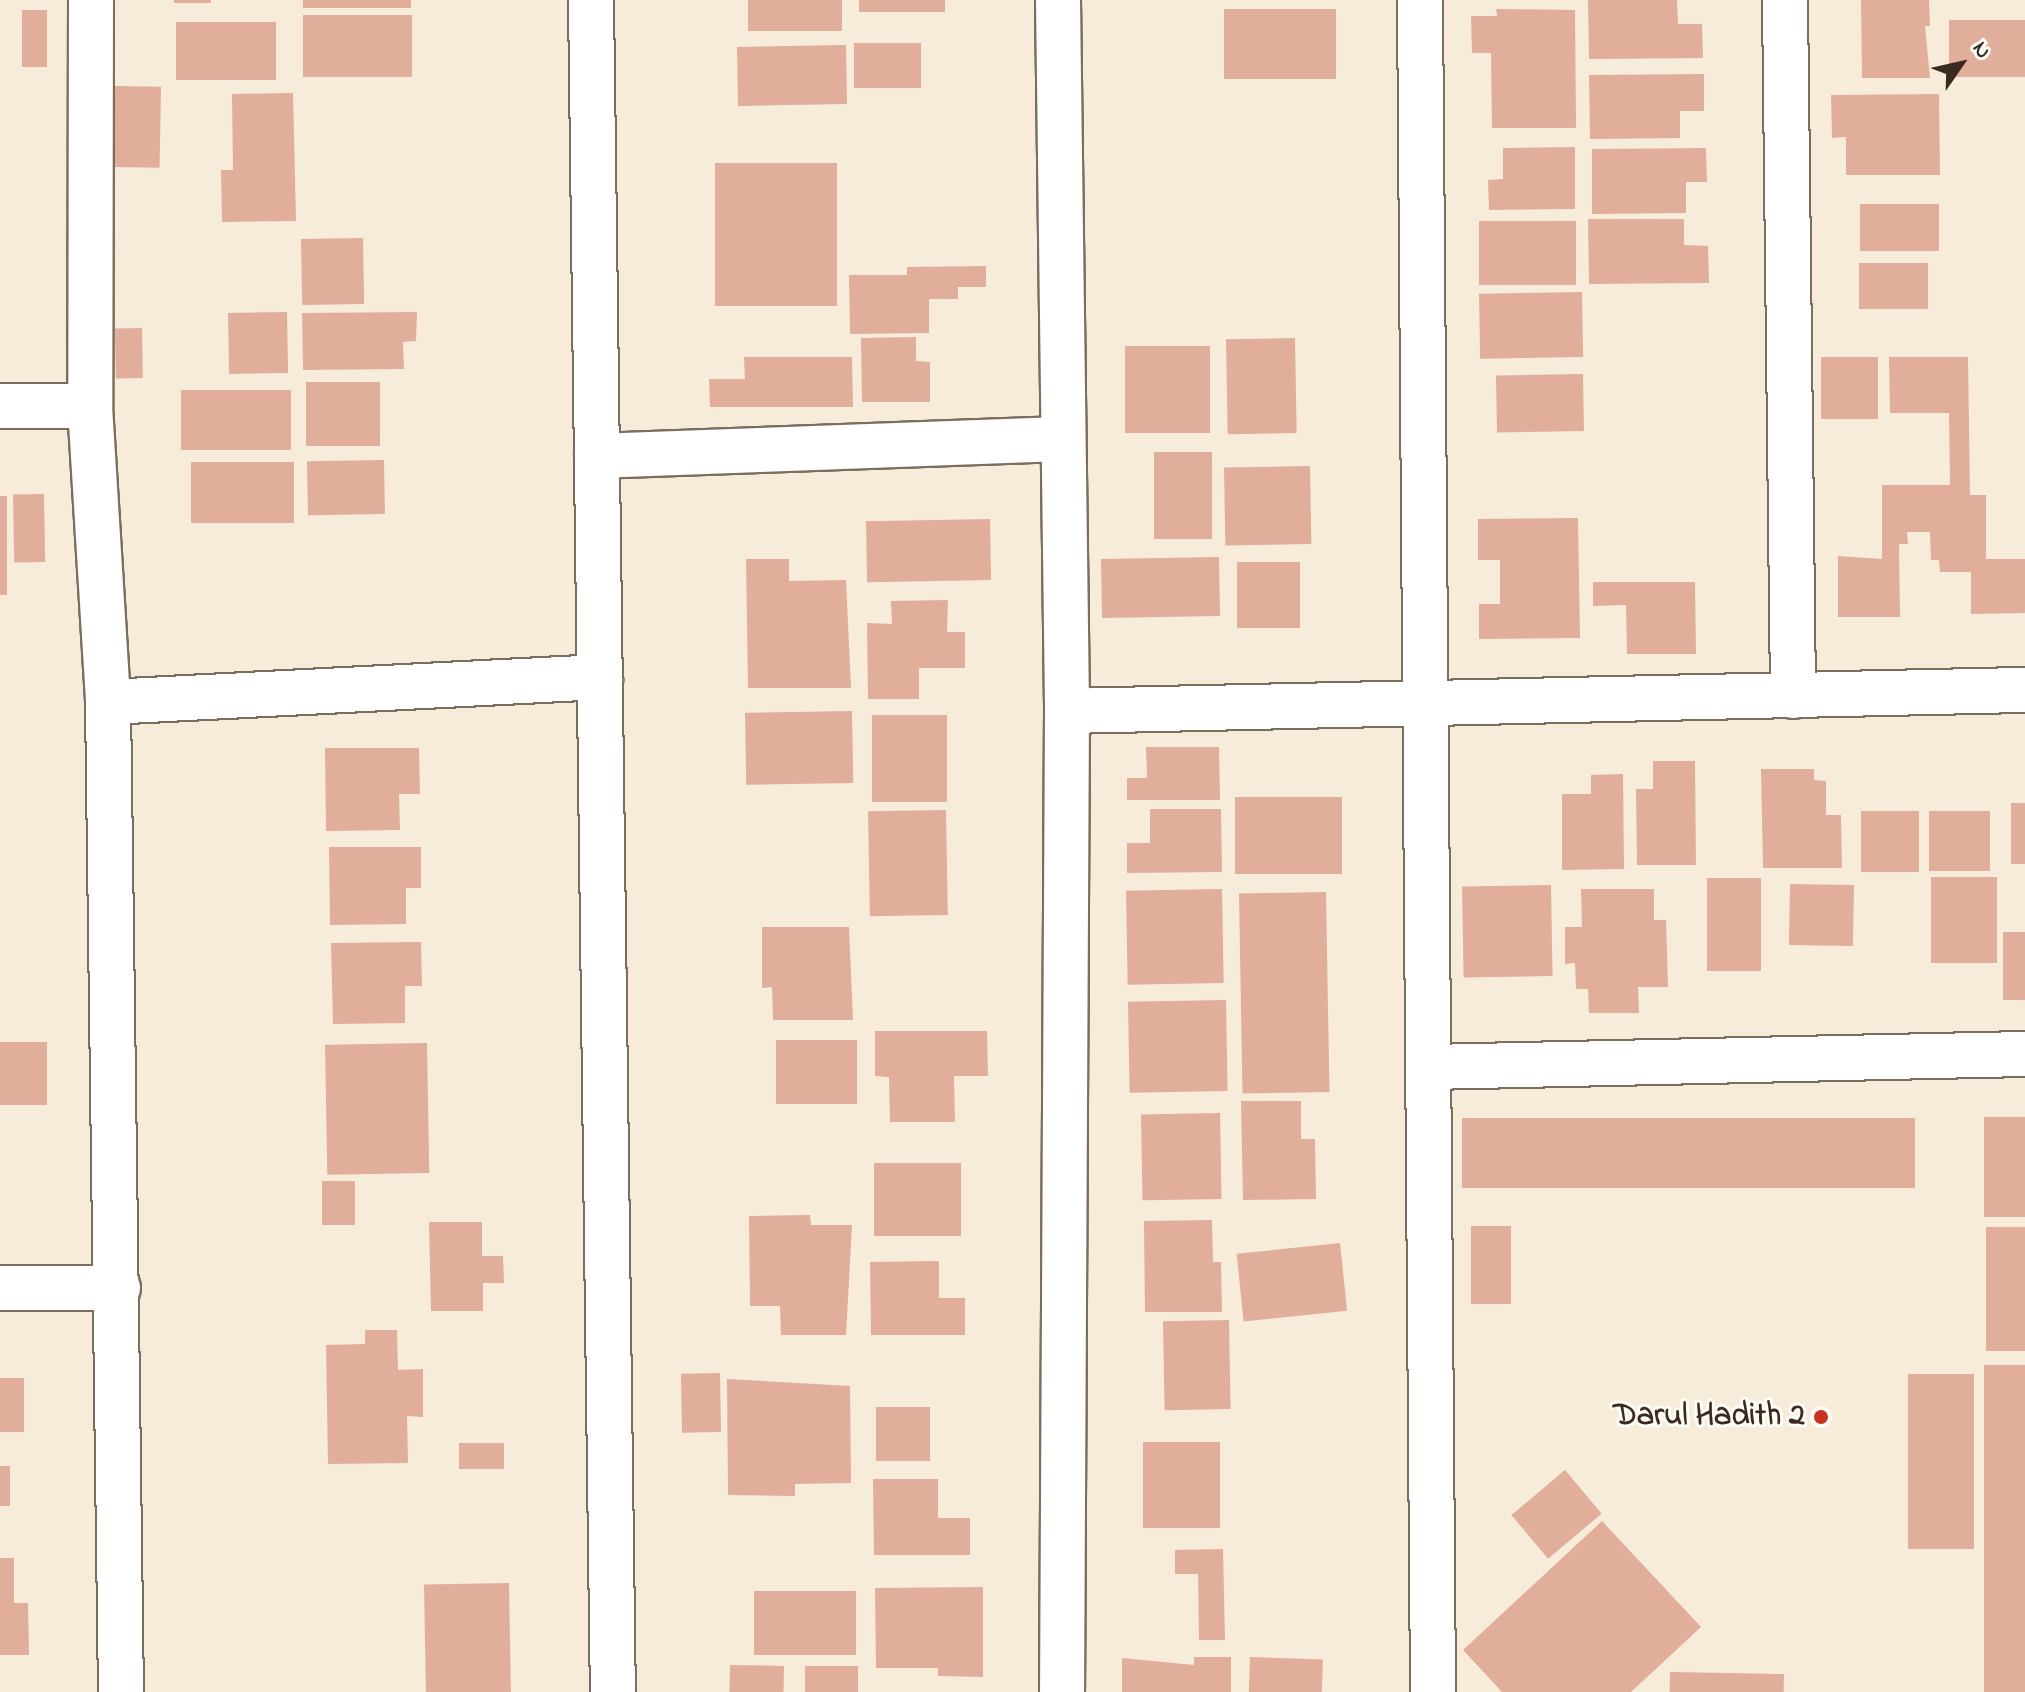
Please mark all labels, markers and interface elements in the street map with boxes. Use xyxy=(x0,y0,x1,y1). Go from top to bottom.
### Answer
north arrow xyxy=(1921,24,2001,104)
text: N xyxy=(1963,35,1998,66)
place label: Darul Hadith 2 xyxy=(1613,1398,1805,1436)
marker: Darul Hadith 2 xyxy=(1812,1408,1830,1426)

